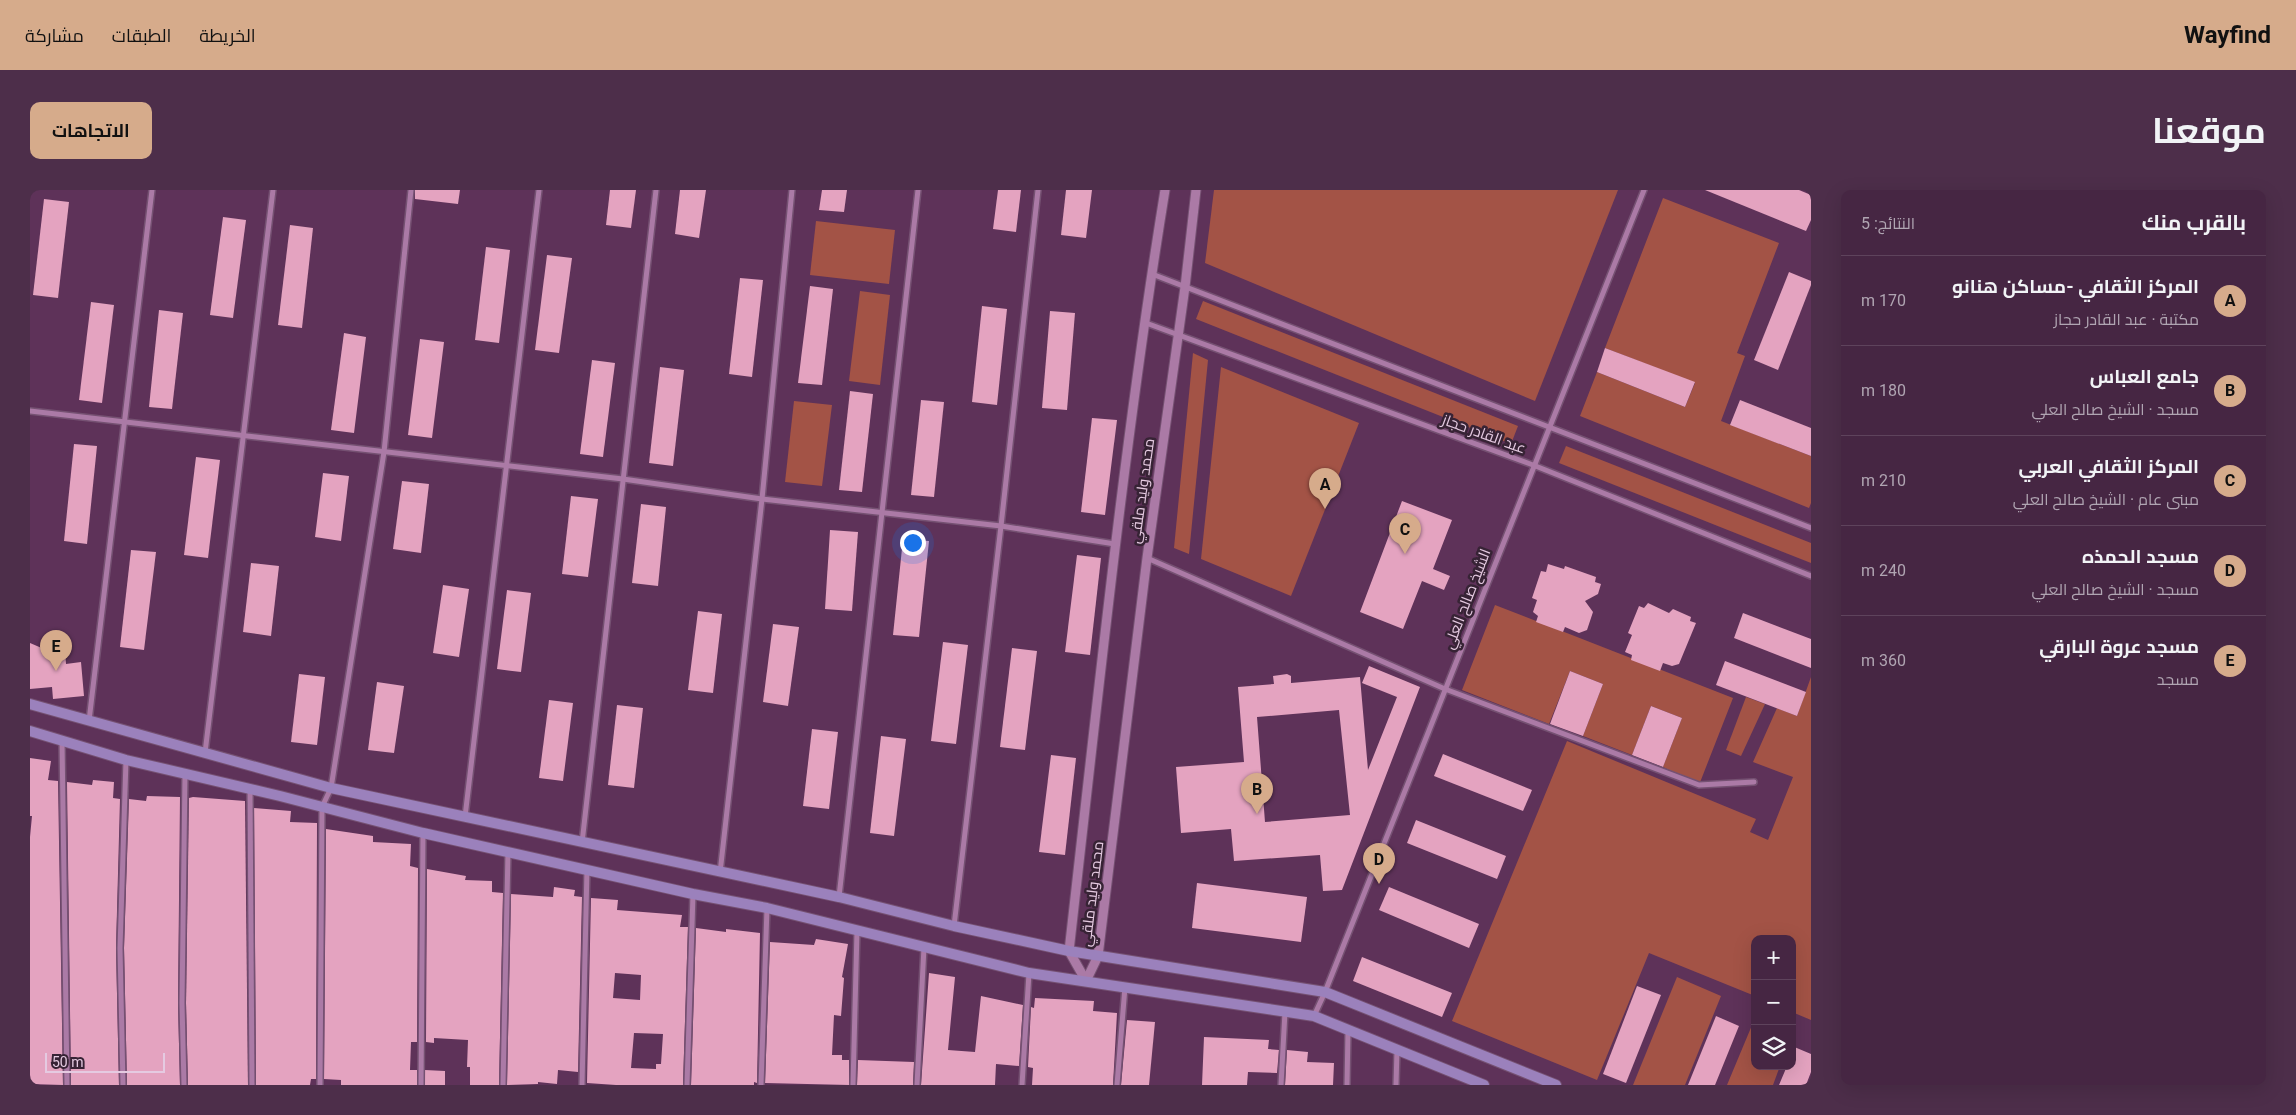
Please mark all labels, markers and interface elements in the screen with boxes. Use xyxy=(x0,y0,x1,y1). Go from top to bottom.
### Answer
text: Wayfind xyxy=(2184,21,2271,49)
text: مشاركة xyxy=(25,25,84,46)
text: الطبقات xyxy=(112,25,171,46)
text: الخريطة xyxy=(199,25,256,46)
button: الاتجاهات xyxy=(30,102,152,159)
text: موقعنا xyxy=(2152,111,2266,152)
text: بالقرب منك xyxy=(2142,211,2246,235)
text: النتائج: 5 xyxy=(1861,214,1915,233)
text: المركز الثقافي -مساكن هنانو xyxy=(1952,275,2199,298)
text: 170 m xyxy=(1861,291,1906,310)
text: A xyxy=(2225,291,2235,310)
text: مكتبة · عبد القادر حجاز xyxy=(2054,310,2199,329)
text: جامع العباس xyxy=(2090,365,2199,388)
text: 180 m xyxy=(1861,381,1906,400)
text: B xyxy=(2225,381,2235,400)
text: مسجد · الشيخ صالح العلي xyxy=(2031,400,2199,419)
street label: عبد القادر حجاز xyxy=(1439,410,1528,457)
street label: محمد وليد ملقي xyxy=(1126,437,1161,545)
text: المركز الثقافي العربي xyxy=(2018,455,2199,478)
pin: A xyxy=(1309,468,1341,509)
text: 210 m xyxy=(1861,471,1906,490)
text: C xyxy=(2225,471,2235,490)
text: مبنى عام · الشيخ صالح العلي xyxy=(2013,490,2199,509)
pin: C xyxy=(1389,513,1421,554)
your location xyxy=(900,530,926,556)
text: مسجد الحمذه xyxy=(2082,545,2199,568)
street label: الشيخ صالح العلي xyxy=(1440,546,1497,653)
text: 240 m xyxy=(1861,561,1906,580)
text: D xyxy=(2225,561,2235,580)
text: مسجد · الشيخ صالح العلي xyxy=(2031,580,2199,599)
pin: E xyxy=(40,630,72,671)
text: مسجد عروة البارقي xyxy=(2039,635,2199,658)
text: 360 m xyxy=(1861,651,1906,670)
text: E xyxy=(2226,651,2235,670)
text: مسجد xyxy=(2157,670,2199,689)
pin: B xyxy=(1241,773,1273,814)
street label: محمد وليد ملقي xyxy=(1077,840,1110,948)
pin: D xyxy=(1363,843,1395,884)
map controls xyxy=(1751,935,1796,1070)
button: + xyxy=(1751,935,1796,980)
button: − xyxy=(1751,980,1796,1025)
button: layers xyxy=(1751,1025,1796,1070)
scale bar xyxy=(45,1050,165,1073)
text: 50 m xyxy=(52,1054,84,1070)

